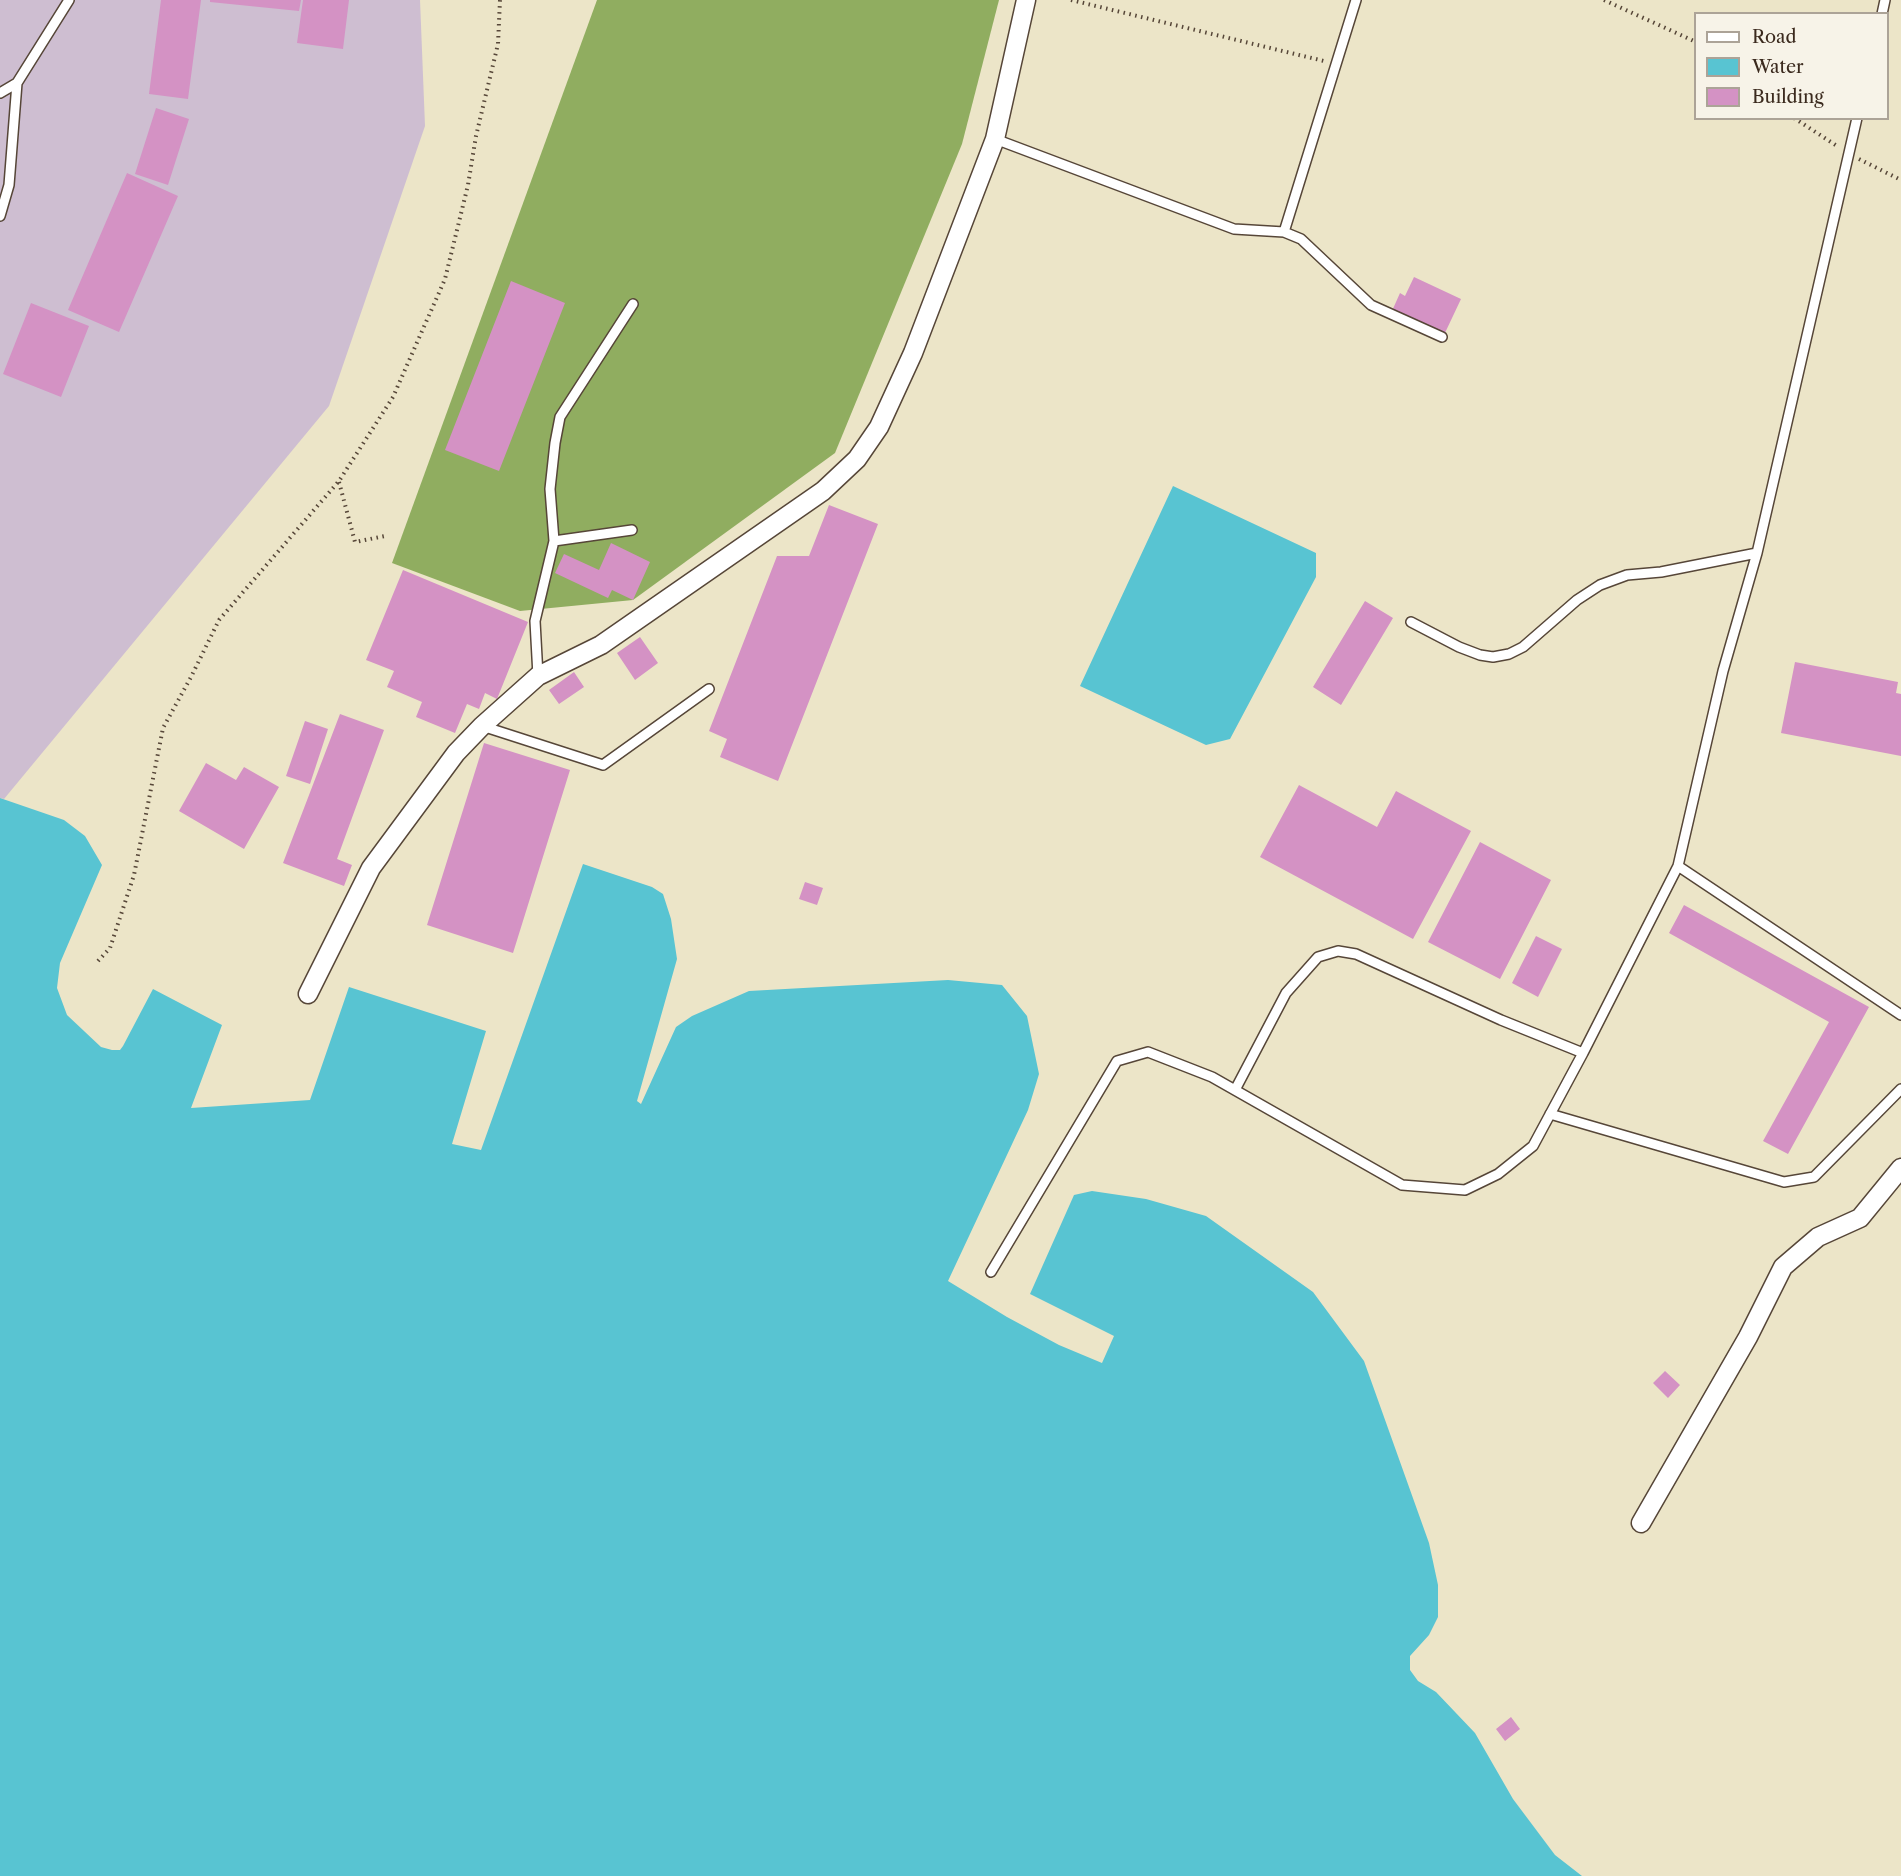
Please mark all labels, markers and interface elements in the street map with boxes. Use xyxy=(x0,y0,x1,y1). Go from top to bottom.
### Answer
legend xyxy=(1694,12,1889,120)
text: Road xyxy=(1752,26,1797,48)
text: Water xyxy=(1752,56,1804,78)
text: Building xyxy=(1752,86,1824,108)

